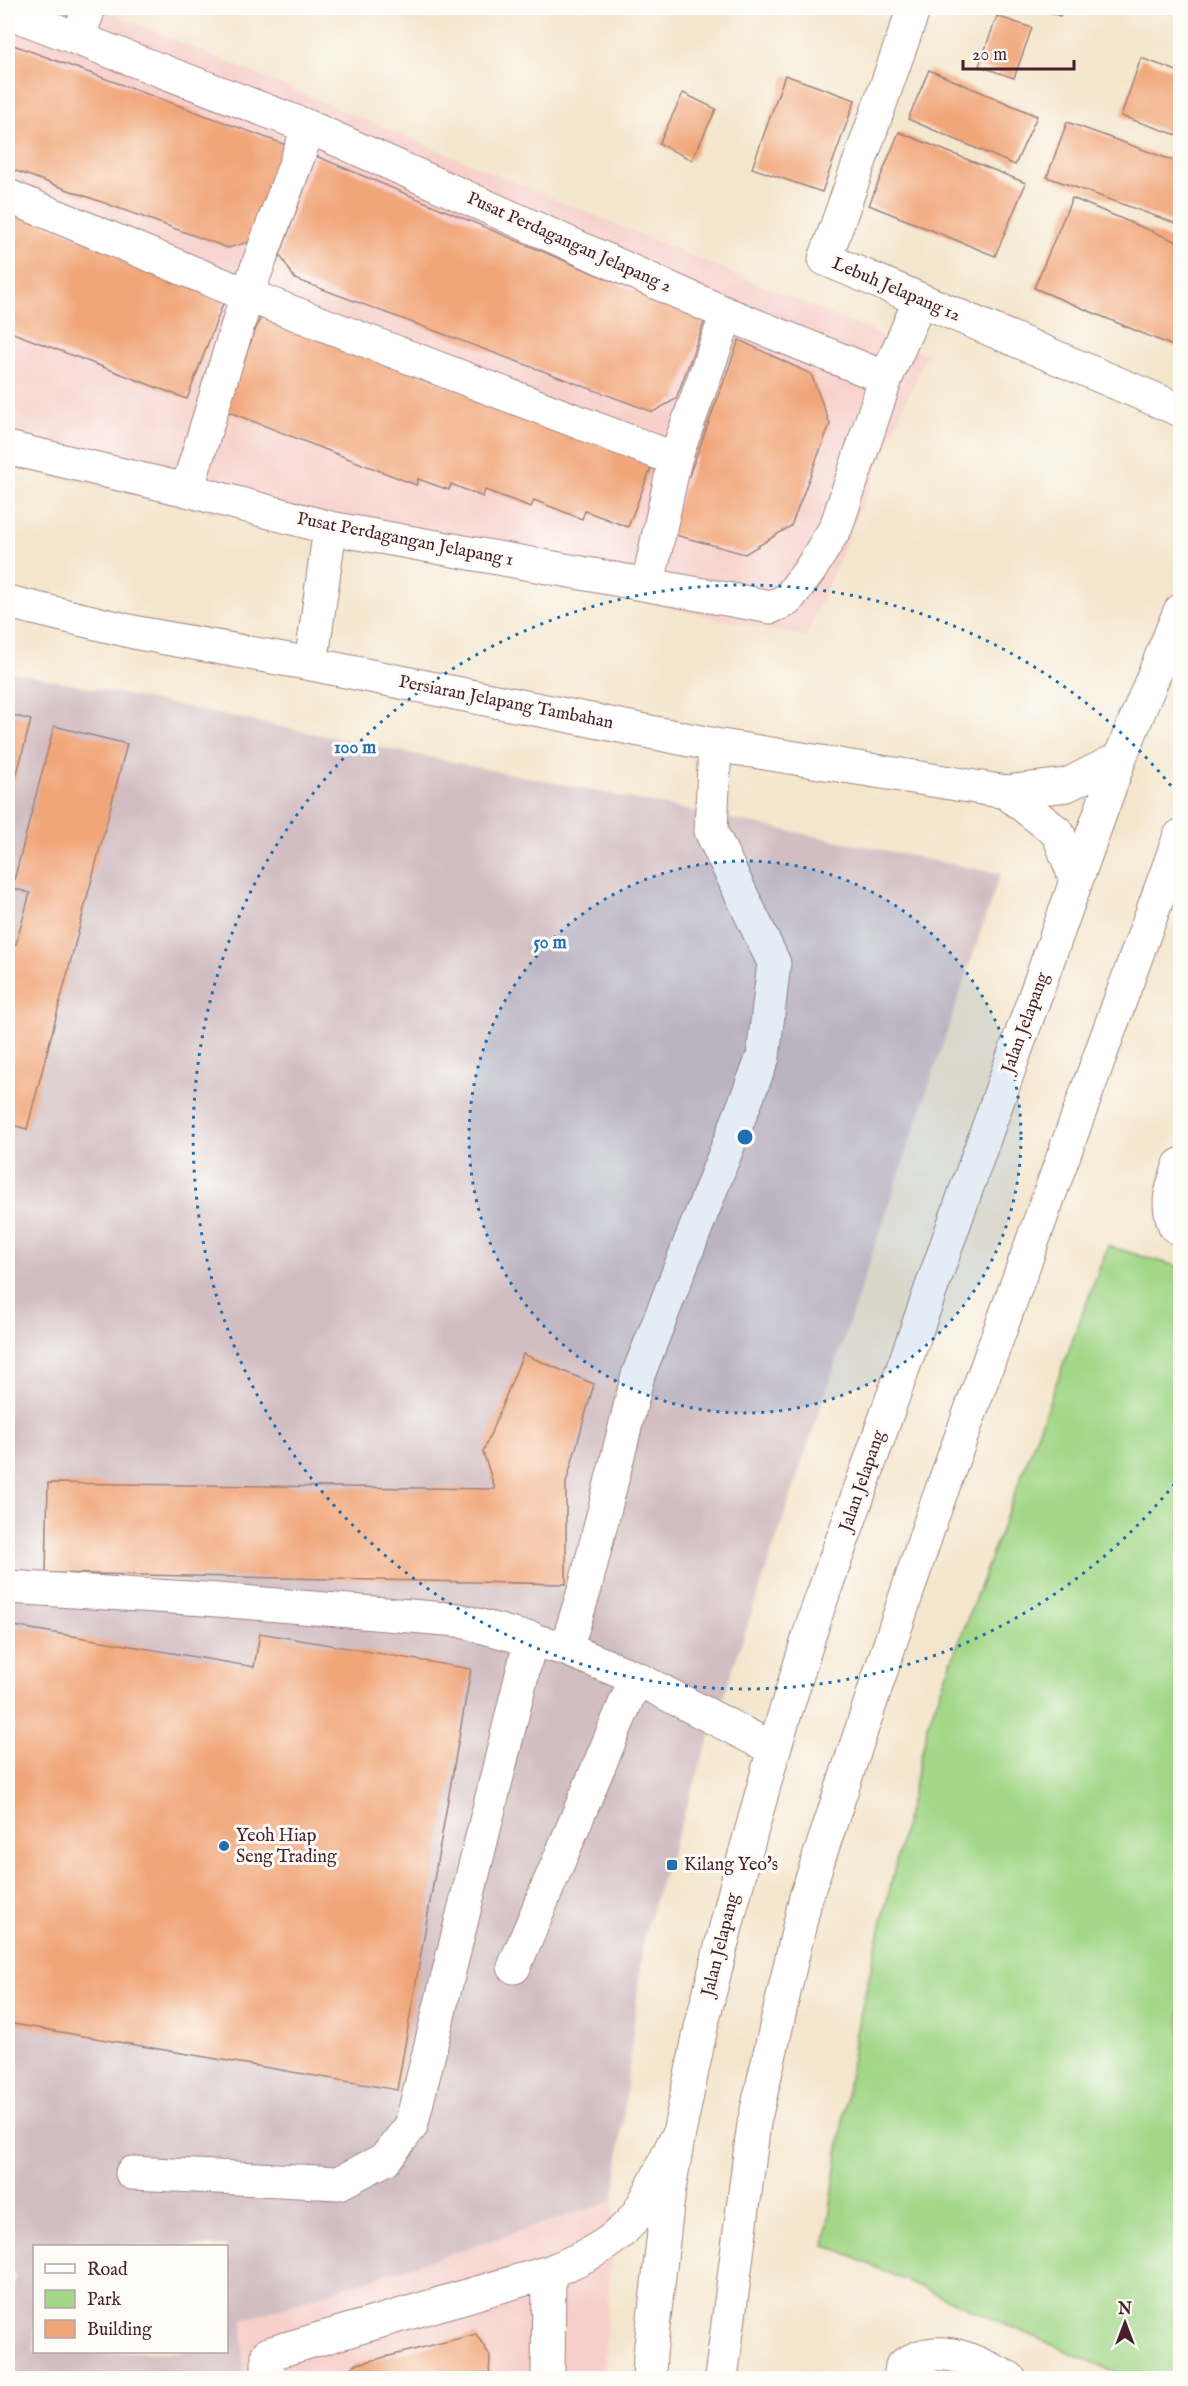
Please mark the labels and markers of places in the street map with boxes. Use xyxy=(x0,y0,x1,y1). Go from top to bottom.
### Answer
centre of rings xyxy=(735,1127,755,1147)
place label: Yeoh Hiap Seng Trading xyxy=(236,1825,337,1869)
marker: Yeoh Hiap Seng Trading xyxy=(217,1839,231,1853)
place label: Kilang Yeo's xyxy=(684,1854,778,1877)
marker: Kilang Yeo's xyxy=(665,1858,679,1872)

